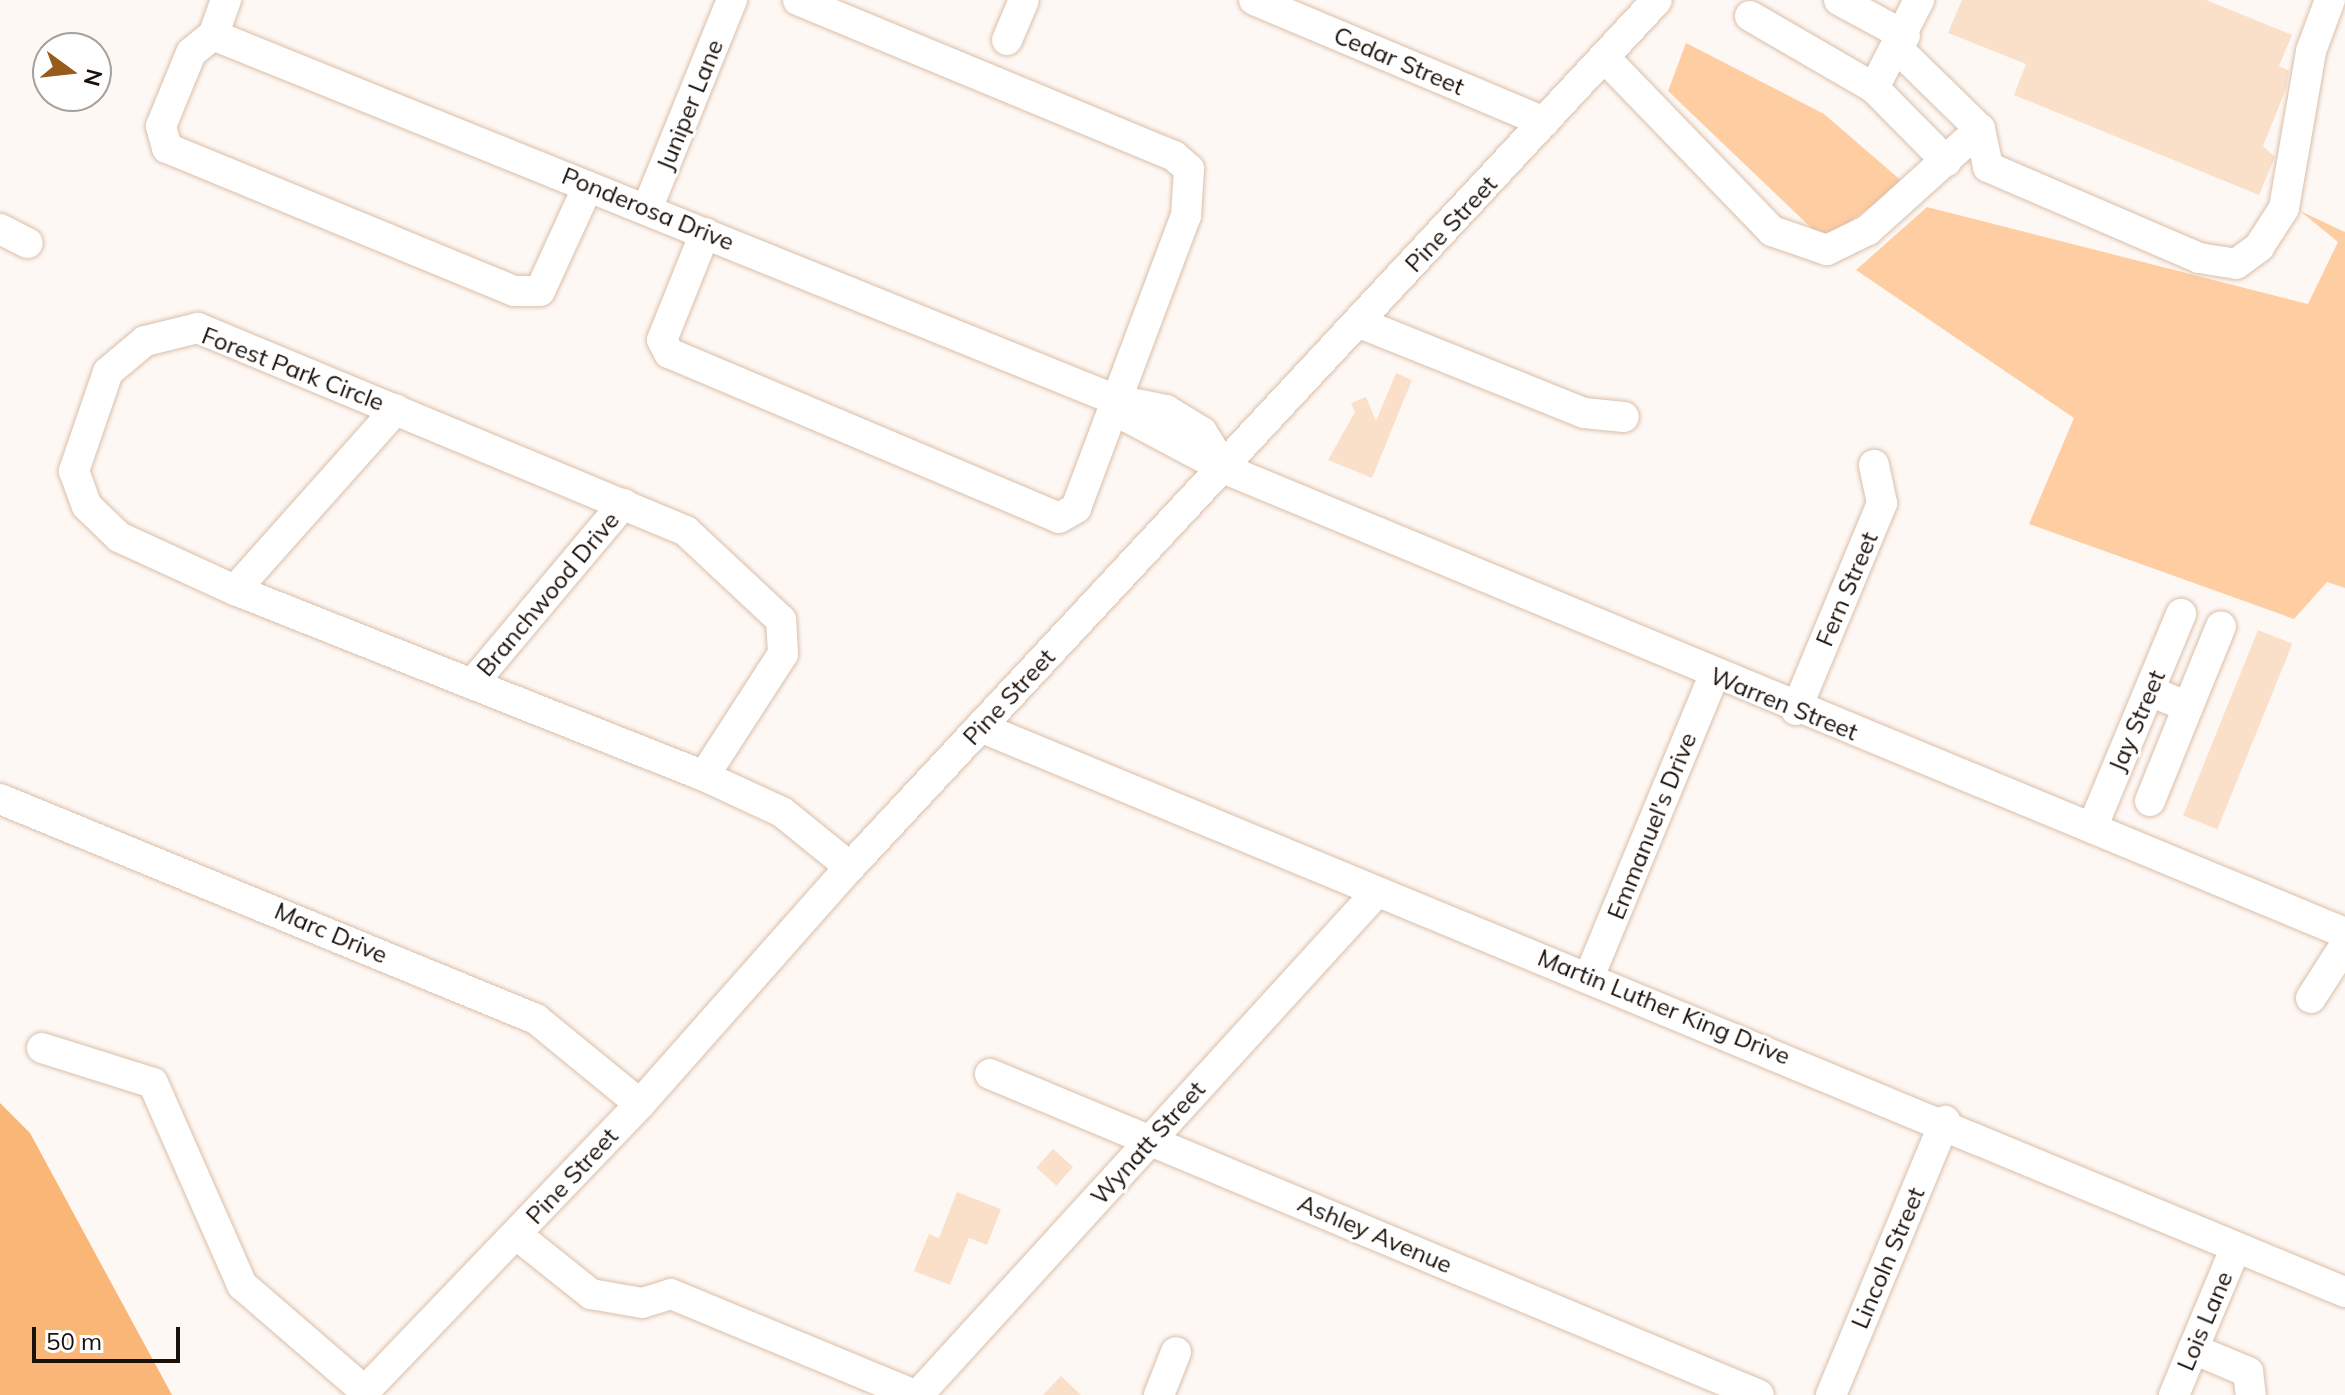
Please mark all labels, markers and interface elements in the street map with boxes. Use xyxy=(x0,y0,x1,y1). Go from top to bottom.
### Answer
street label: Cedar Street xyxy=(1330,21,1468,101)
north arrow xyxy=(32,32,112,112)
street label: Juniper Lane xyxy=(651,35,729,175)
text: N xyxy=(78,66,109,89)
street label: Ponderosa Drive xyxy=(558,161,738,257)
street label: Pine Street xyxy=(1399,170,1503,278)
street label: Forest Park Circle xyxy=(198,321,388,417)
street label: Branchwood Drive xyxy=(471,506,625,682)
street label: Fern Street xyxy=(1810,527,1884,651)
street label: Pine Street xyxy=(957,643,1061,751)
street label: Warren Street xyxy=(1706,661,1862,747)
street label: Jay Street xyxy=(2103,666,2171,776)
street label: Emmanuel's Drive xyxy=(1601,728,1703,924)
street label: Marc Drive xyxy=(270,896,392,970)
street label: Martin Luther King Drive xyxy=(1534,943,1794,1071)
street label: Wynatt Street xyxy=(1085,1075,1211,1211)
street label: Pine Street xyxy=(520,1122,624,1230)
street label: Lincoln Street xyxy=(1845,1183,1931,1333)
street label: Ashley Avenue xyxy=(1294,1189,1456,1279)
street label: Lois Lane xyxy=(2171,1267,2239,1375)
scale bar xyxy=(36,1311,184,1361)
text: 50 m xyxy=(46,1326,102,1356)

